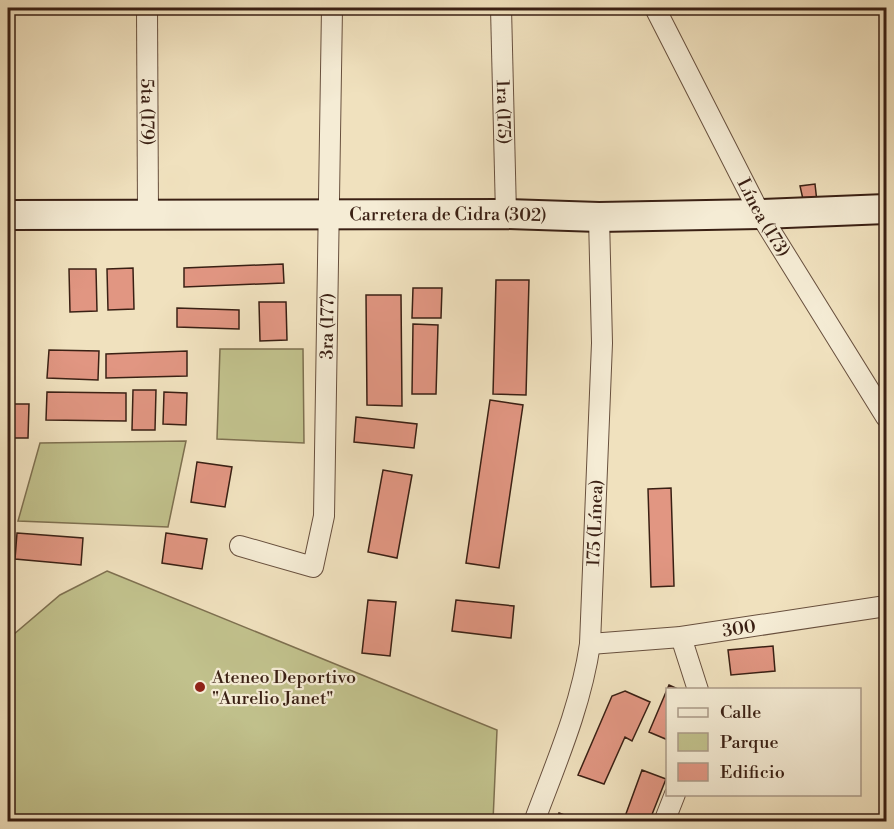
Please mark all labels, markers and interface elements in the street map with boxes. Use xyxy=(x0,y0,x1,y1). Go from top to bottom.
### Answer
street label: 5ta (179) xyxy=(135,78,159,146)
street label: 1ra (175) xyxy=(491,79,515,145)
street label: Línea (173) xyxy=(732,174,795,262)
street label: Carretera de Cidra (302) xyxy=(349,203,547,227)
street label: 3ra (177) xyxy=(315,293,340,360)
street label: 175 (Línea) xyxy=(582,479,609,567)
street label: 300 xyxy=(721,615,758,643)
place label: Ateneo Deportivo "Aurelio Janet" xyxy=(211,666,356,710)
marker: Ateneo Deportivo "Aurelio Janet" xyxy=(193,680,207,694)
legend xyxy=(666,688,861,796)
text: Calle xyxy=(720,701,761,724)
text: Parque xyxy=(720,731,779,754)
text: Edificio xyxy=(720,761,785,784)

